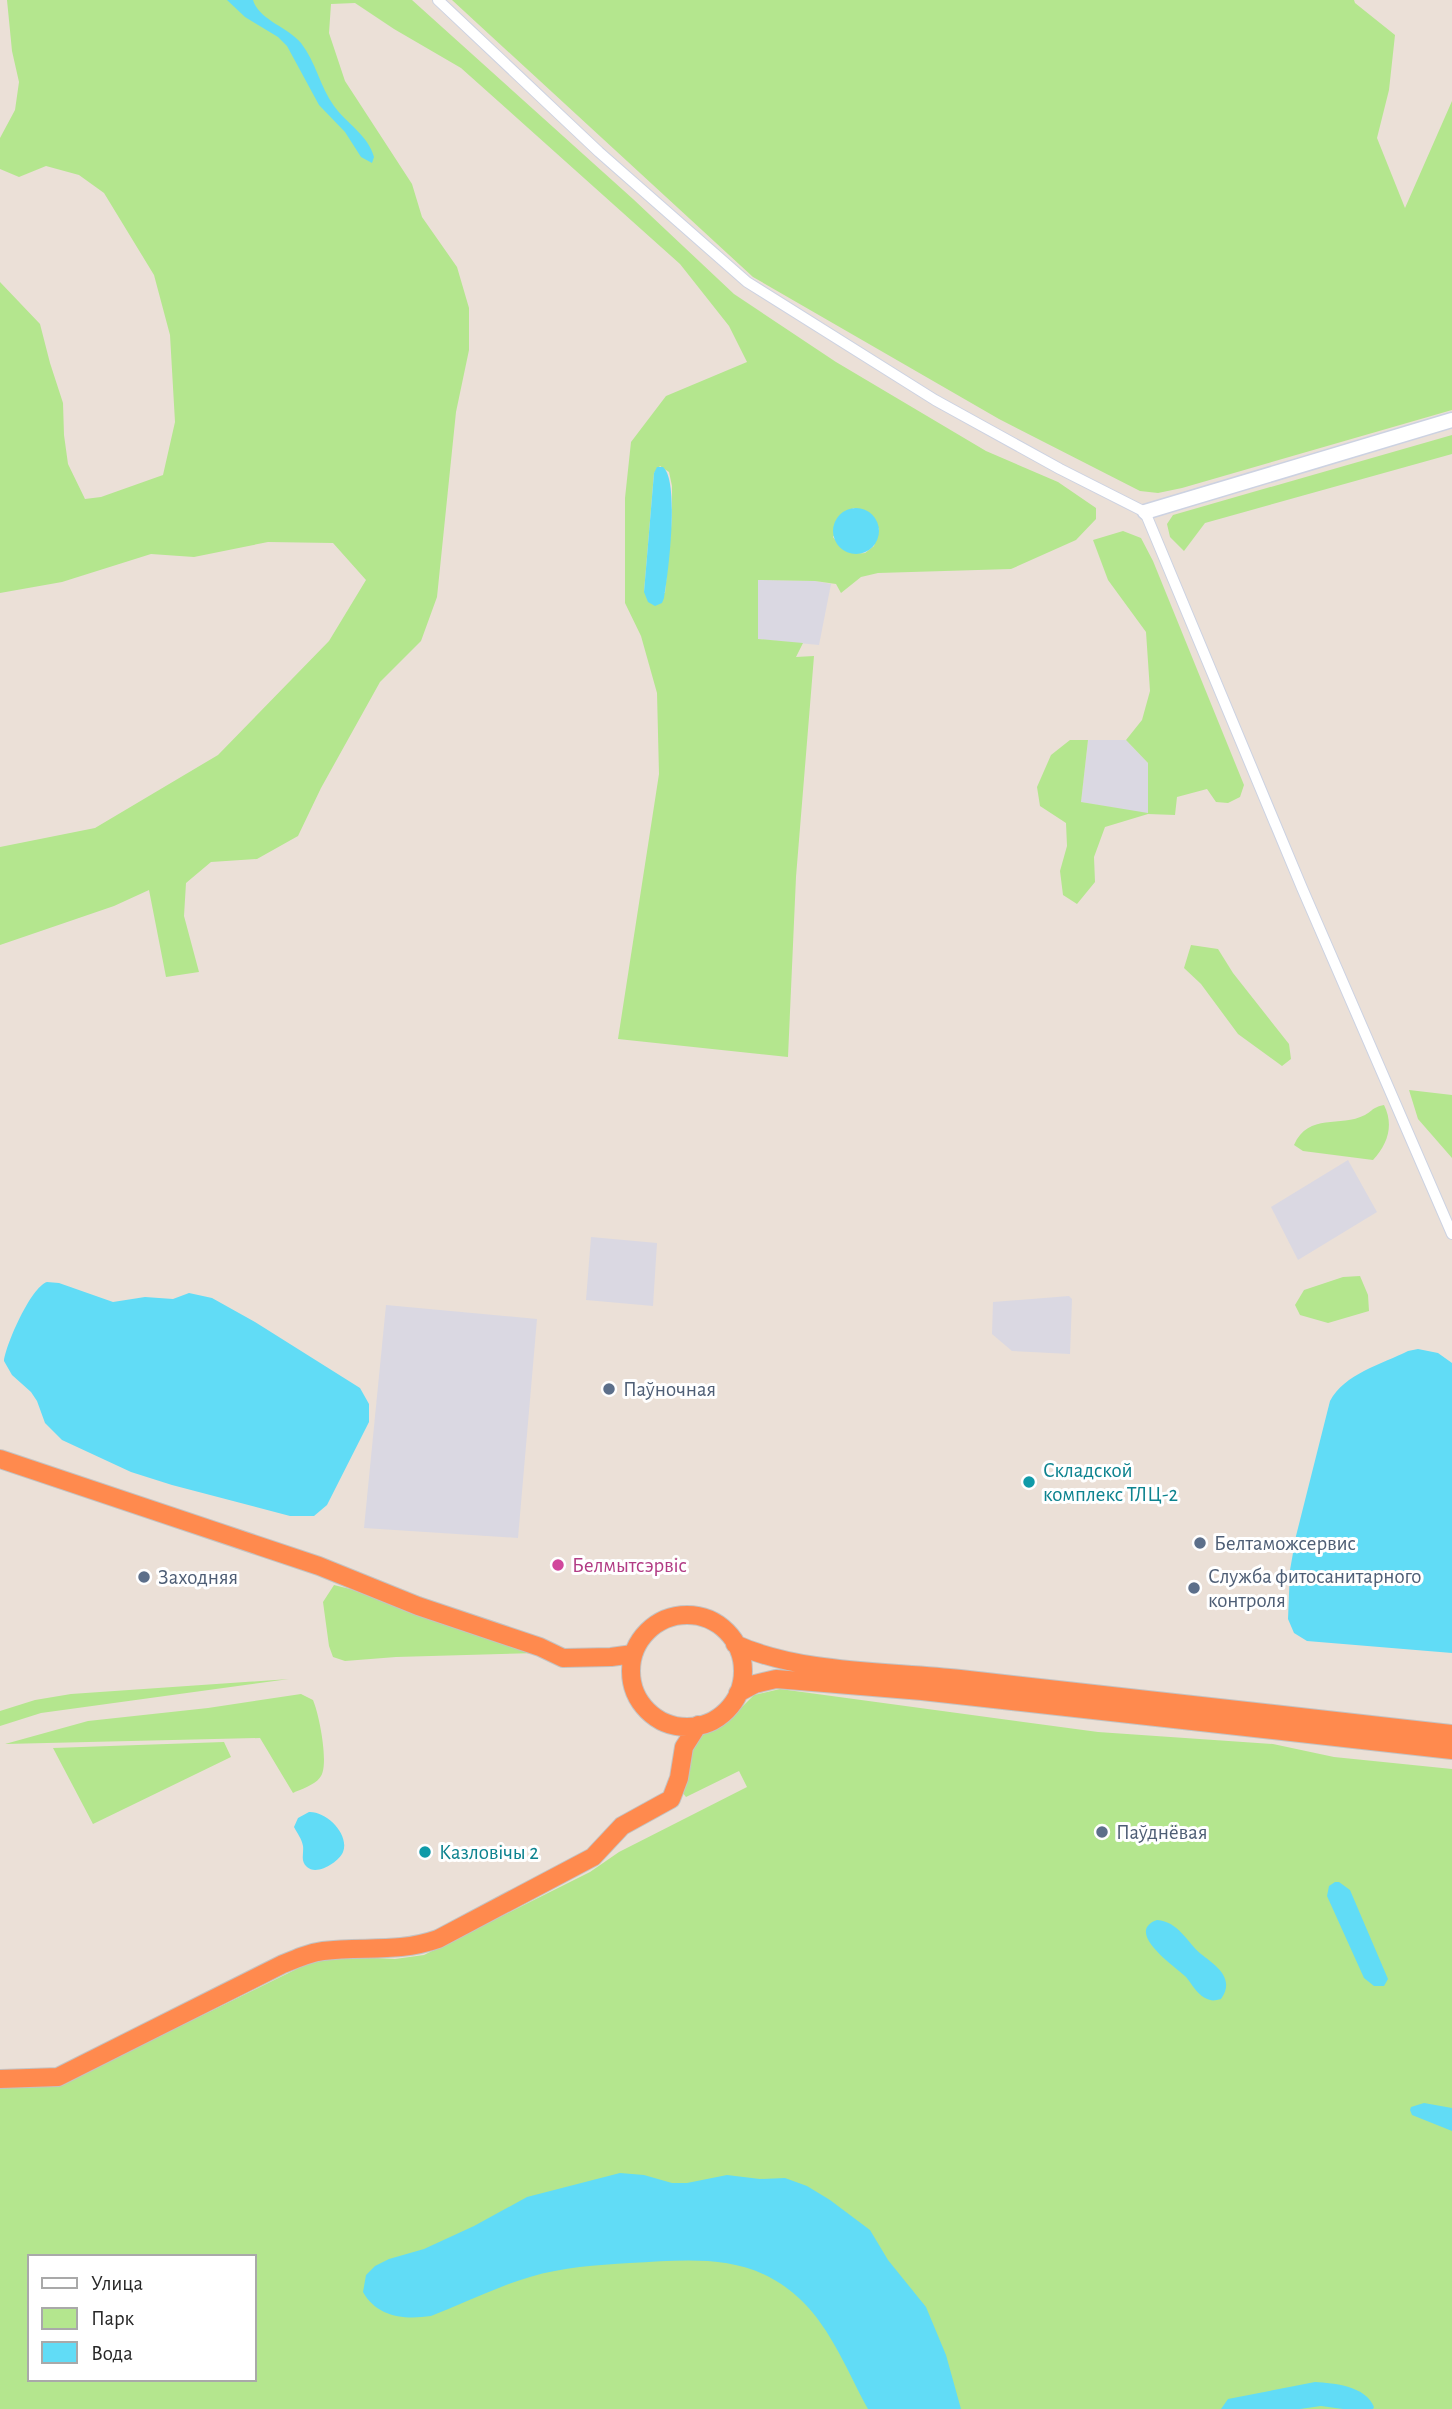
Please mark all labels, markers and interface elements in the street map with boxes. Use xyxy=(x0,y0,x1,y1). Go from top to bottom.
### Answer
place label: Паўночная xyxy=(623,1379,716,1400)
marker: Паўночная xyxy=(601,1381,617,1397)
place label: Складской комплекс ТЛЦ-2 xyxy=(1043,1460,1178,1505)
marker: Складской комплекс ТЛЦ-2 xyxy=(1021,1474,1037,1490)
place label: Белтаможсервис xyxy=(1214,1533,1356,1554)
marker: Белтаможсервис xyxy=(1192,1535,1208,1551)
place label: Белмытсэрвіс xyxy=(572,1555,687,1576)
marker: Белмытсэрвіс xyxy=(550,1557,566,1573)
place label: Служба фитосанитарного контроля xyxy=(1208,1566,1421,1611)
place label: Заходняя xyxy=(158,1567,238,1588)
marker: Заходняя xyxy=(136,1569,152,1585)
marker: Служба фитосанитарного контроля xyxy=(1186,1580,1202,1596)
place label: Паўднёвая xyxy=(1116,1822,1208,1843)
marker: Паўднёвая xyxy=(1094,1824,1110,1840)
place label: Казловічы 2 xyxy=(439,1842,539,1863)
marker: Казловічы 2 xyxy=(417,1844,433,1860)
legend xyxy=(28,2255,256,2381)
text: Улица xyxy=(91,2273,144,2294)
text: Парк xyxy=(91,2308,135,2329)
text: Вода xyxy=(91,2343,133,2364)

